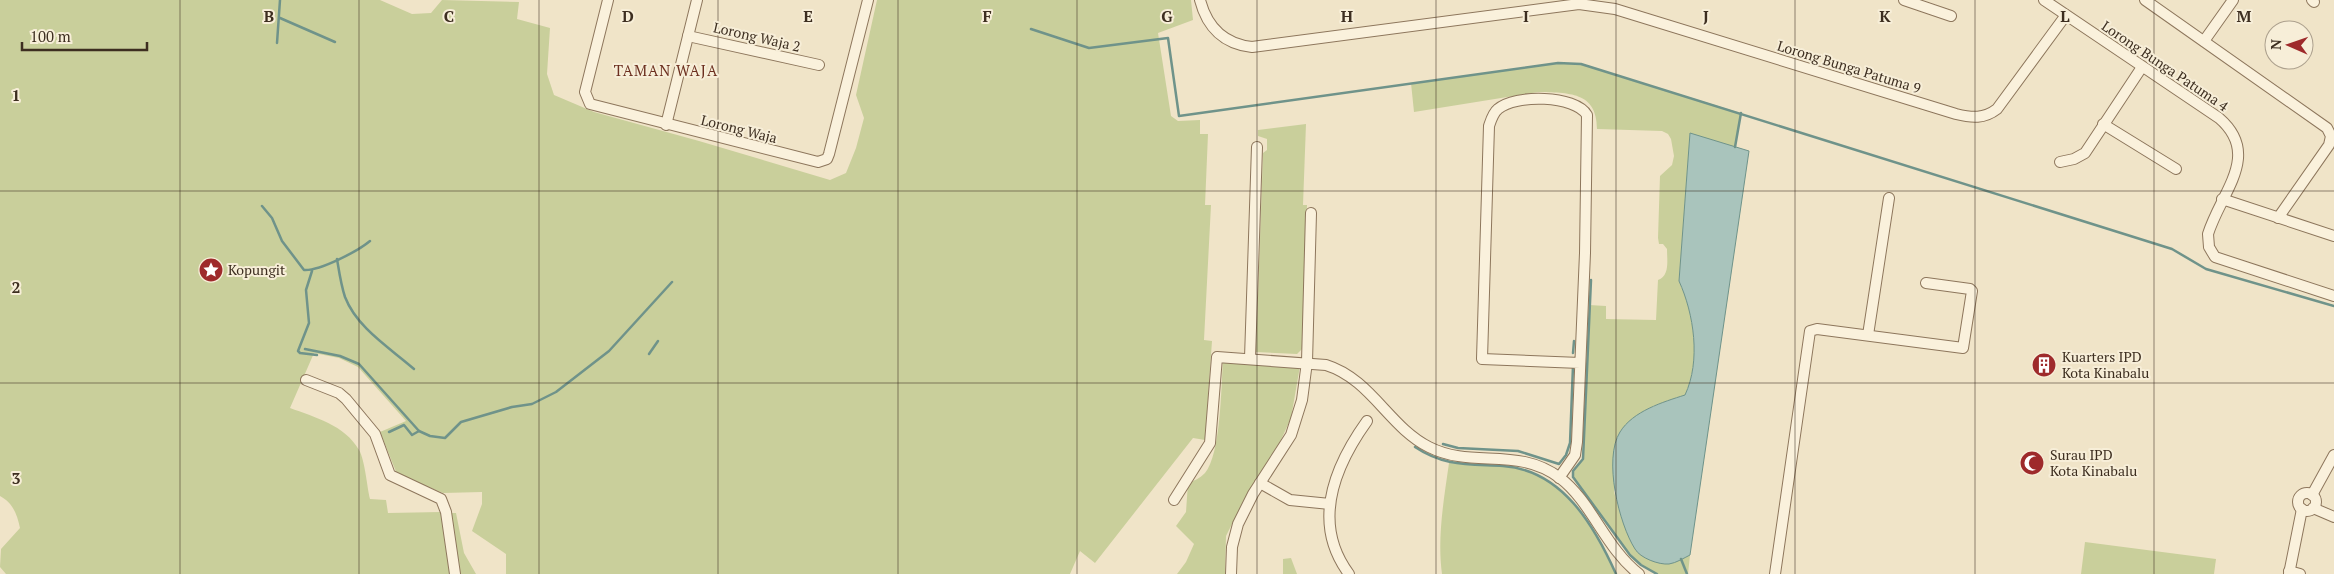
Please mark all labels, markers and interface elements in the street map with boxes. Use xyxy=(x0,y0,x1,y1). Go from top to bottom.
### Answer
text: B xyxy=(264,5,274,27)
text: C xyxy=(444,5,454,27)
text: D xyxy=(622,5,634,27)
text: E xyxy=(803,5,813,27)
text: F xyxy=(982,5,992,27)
text: G xyxy=(1161,5,1173,27)
text: H xyxy=(1341,5,1353,27)
text: I xyxy=(1523,5,1529,27)
text: J xyxy=(1703,5,1709,27)
text: K xyxy=(1879,5,1891,27)
text: L xyxy=(2060,5,2070,27)
text: M xyxy=(2237,5,2252,27)
street label: Lorong Bunga Patuma 4 xyxy=(2098,16,2233,115)
street label: Lorong Waja 2 xyxy=(712,17,803,56)
scale bar xyxy=(22,20,148,52)
north arrow xyxy=(2264,20,2314,70)
text: 100 m xyxy=(30,26,71,46)
street label: Lorong Bunga Patuma 9 xyxy=(1775,36,1923,97)
text: N xyxy=(2266,39,2285,50)
district label: TAMAN WAJA xyxy=(614,60,718,80)
text: 1 xyxy=(11,84,21,106)
street label: Lorong Waja xyxy=(699,110,779,147)
place icon: Kopungit xyxy=(198,257,224,283)
place label: Kopungit xyxy=(228,260,286,279)
text: 2 xyxy=(11,276,21,298)
place label: Kuarters IPD Kota Kinabalu xyxy=(2062,347,2149,382)
building icon: Kuarters IPD Kota Kinabalu xyxy=(2031,352,2057,378)
place label: Surau IPD Kota Kinabalu xyxy=(2050,445,2137,480)
mosque icon: Surau IPD Kota Kinabalu xyxy=(2019,450,2045,476)
text: 3 xyxy=(11,467,21,489)

